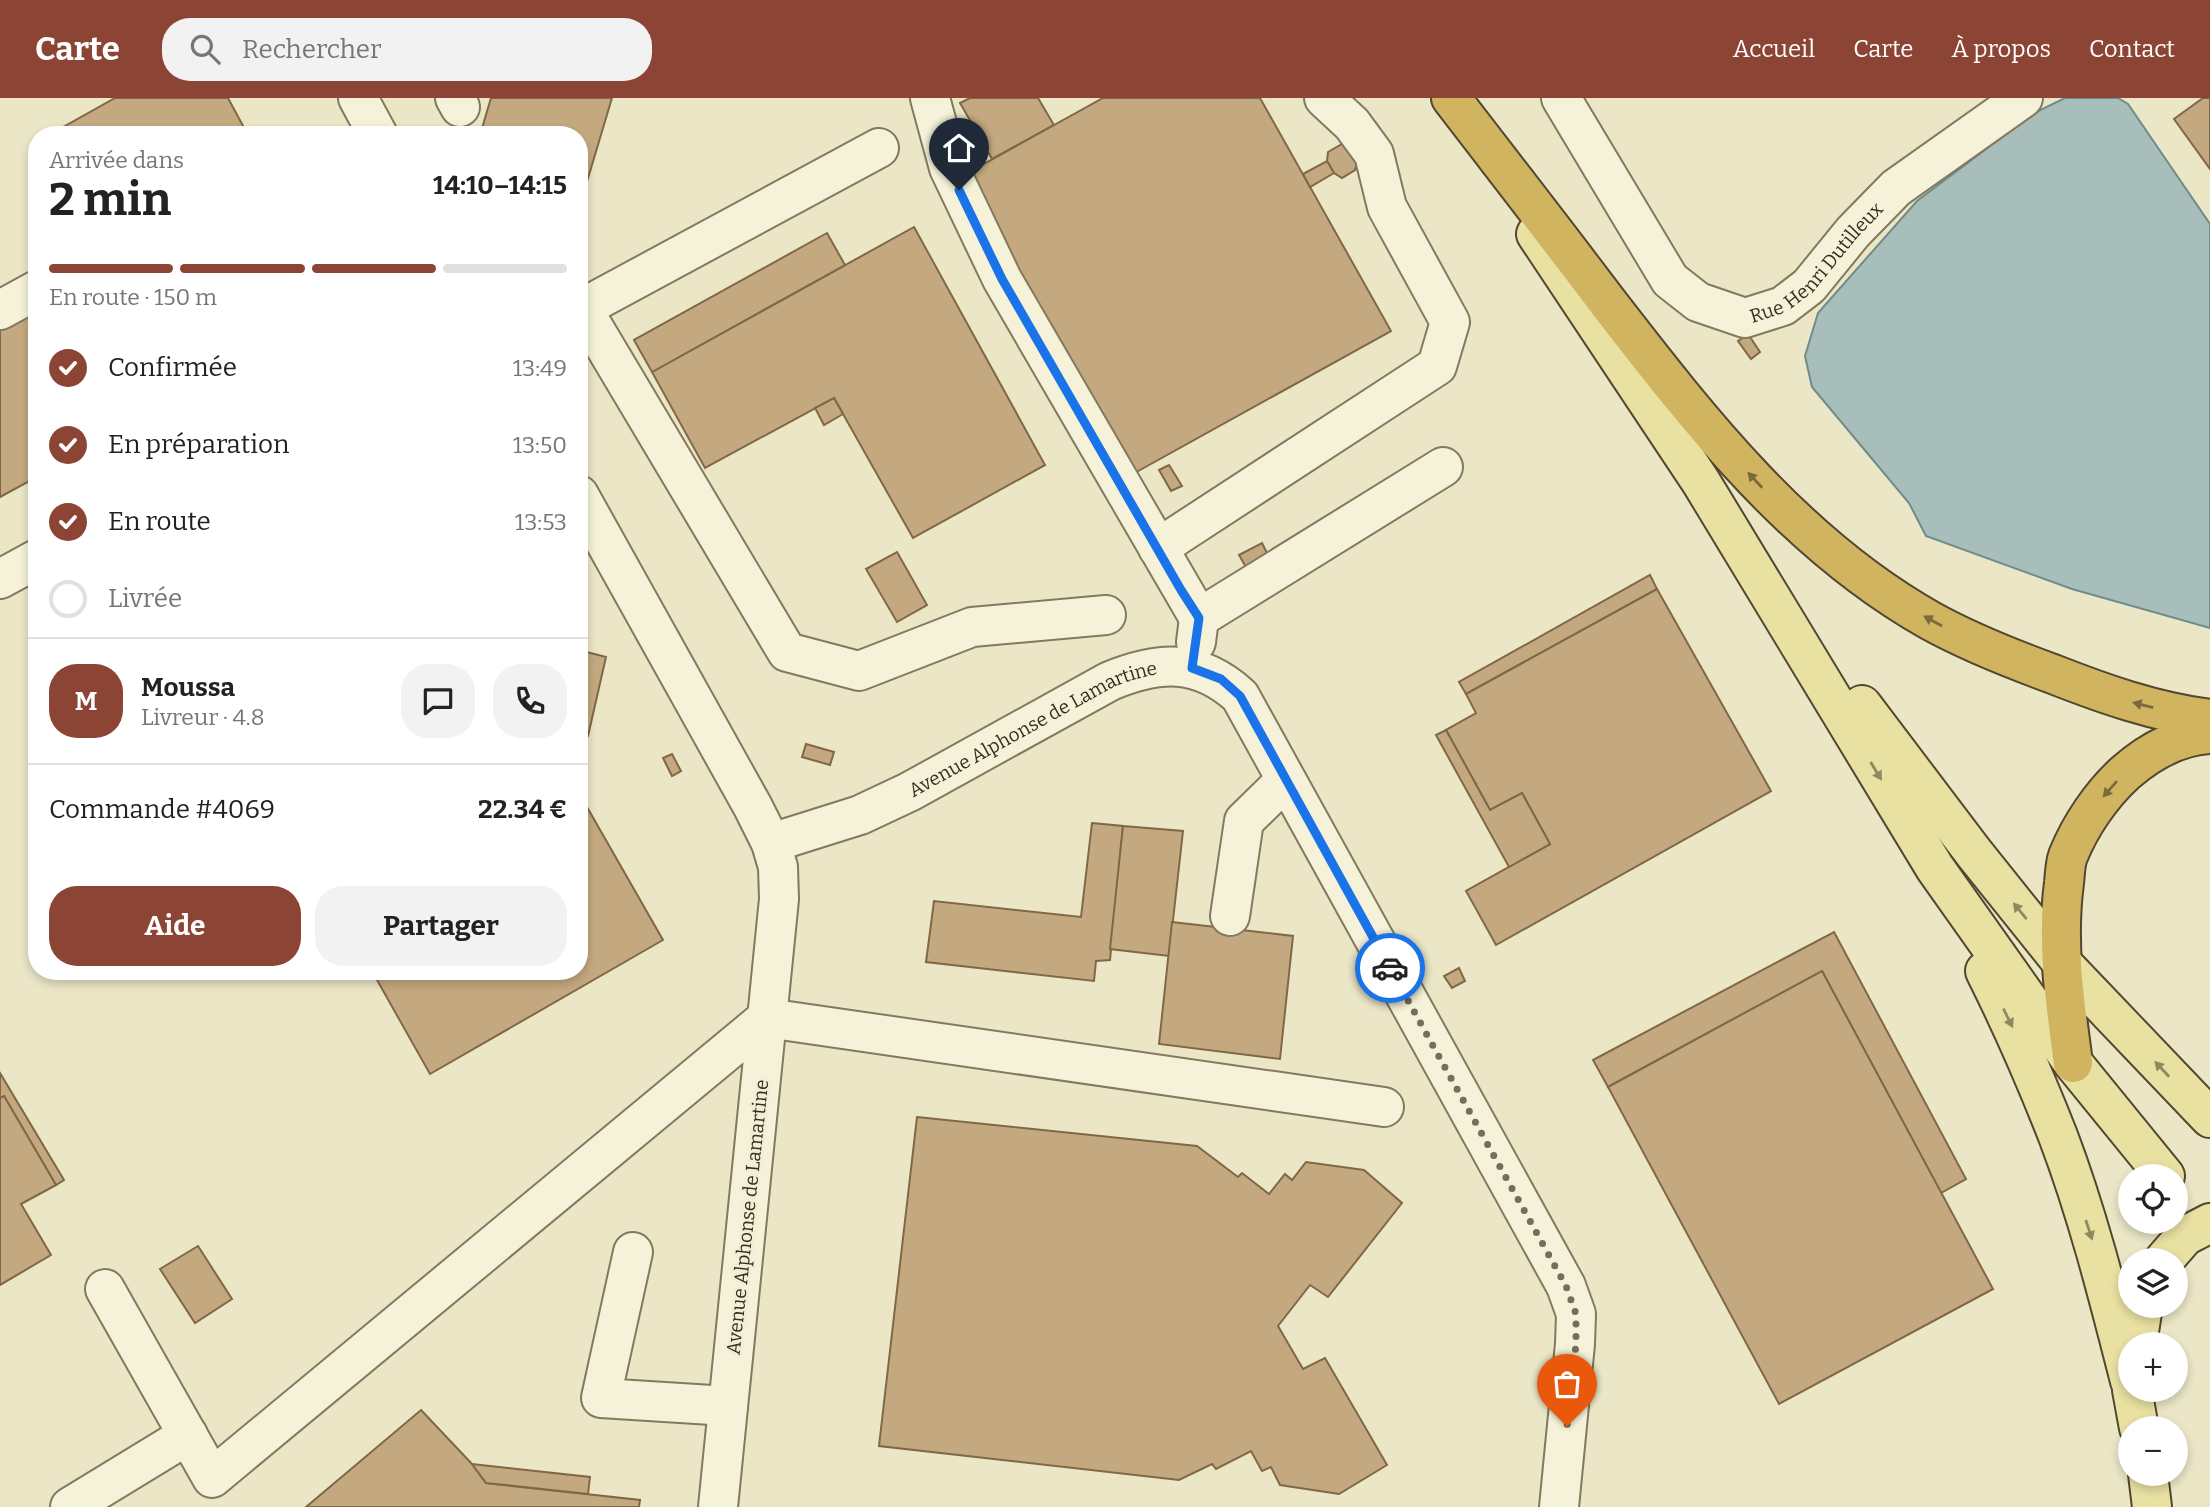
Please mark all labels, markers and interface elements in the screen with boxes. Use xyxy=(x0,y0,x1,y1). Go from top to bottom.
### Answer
search box xyxy=(162,18,652,81)
text: Carte xyxy=(35,29,120,69)
icon: search xyxy=(186,30,224,68)
text: Rechercher xyxy=(242,34,382,65)
text: Accueil xyxy=(1733,35,1815,63)
text: Carte xyxy=(1853,35,1913,63)
text: À propos xyxy=(1951,35,2051,63)
text: Contact xyxy=(2089,35,2175,63)
pin xyxy=(929,118,989,190)
icon: home xyxy=(940,129,978,167)
text: Arrivée dans xyxy=(49,146,184,174)
text: 14:10–14:15 xyxy=(433,170,567,201)
text: 2 min xyxy=(49,172,171,227)
street label: Rue Henri Dutilleux xyxy=(1747,197,1888,328)
text: En route · 150 m xyxy=(49,283,217,311)
icon: check xyxy=(49,349,87,387)
text: Confirmée xyxy=(108,352,237,383)
text: 13:49 xyxy=(513,354,567,382)
icon: check xyxy=(49,426,87,464)
text: En préparation xyxy=(108,429,289,460)
text: 13:50 xyxy=(513,431,567,459)
one-way arrow xyxy=(1748,472,1764,489)
icon: check xyxy=(49,503,87,541)
text: En route xyxy=(108,506,211,537)
text: 13:53 xyxy=(515,508,567,536)
text: Livrée xyxy=(108,583,182,614)
one-way arrow xyxy=(1923,615,1942,627)
street label: Avenue Alphonse de Lamartine xyxy=(905,657,1159,802)
button: chat xyxy=(401,664,475,738)
button: phone xyxy=(493,664,567,738)
text: Moussa xyxy=(141,672,235,703)
text: M xyxy=(75,686,97,717)
one-way arrow xyxy=(2132,699,2154,710)
text: Livreur · 4.8 xyxy=(141,703,265,731)
one-way arrow xyxy=(1870,761,1883,780)
one-way arrow xyxy=(2102,780,2118,798)
text: Commande #4069 xyxy=(49,794,275,825)
text: 22.34 € xyxy=(478,794,567,825)
button: Aide xyxy=(49,886,301,966)
button: Partager xyxy=(315,886,567,966)
one-way arrow xyxy=(2013,902,2028,920)
courier xyxy=(1355,933,1425,1003)
icon: car xyxy=(1371,949,1409,987)
one-way arrow xyxy=(2002,1008,2014,1028)
one-way arrow xyxy=(2155,1061,2171,1078)
street label: Avenue Alphonse de Lamartine xyxy=(722,1078,773,1356)
map controls xyxy=(2118,1164,2188,1486)
button: locate xyxy=(2118,1164,2188,1234)
one-way arrow xyxy=(2084,1220,2094,1241)
button: layers xyxy=(2118,1248,2188,1318)
button: + xyxy=(2118,1332,2188,1402)
pin xyxy=(1537,1354,1597,1426)
icon: bag xyxy=(1548,1365,1586,1403)
button: − xyxy=(2118,1416,2188,1486)

